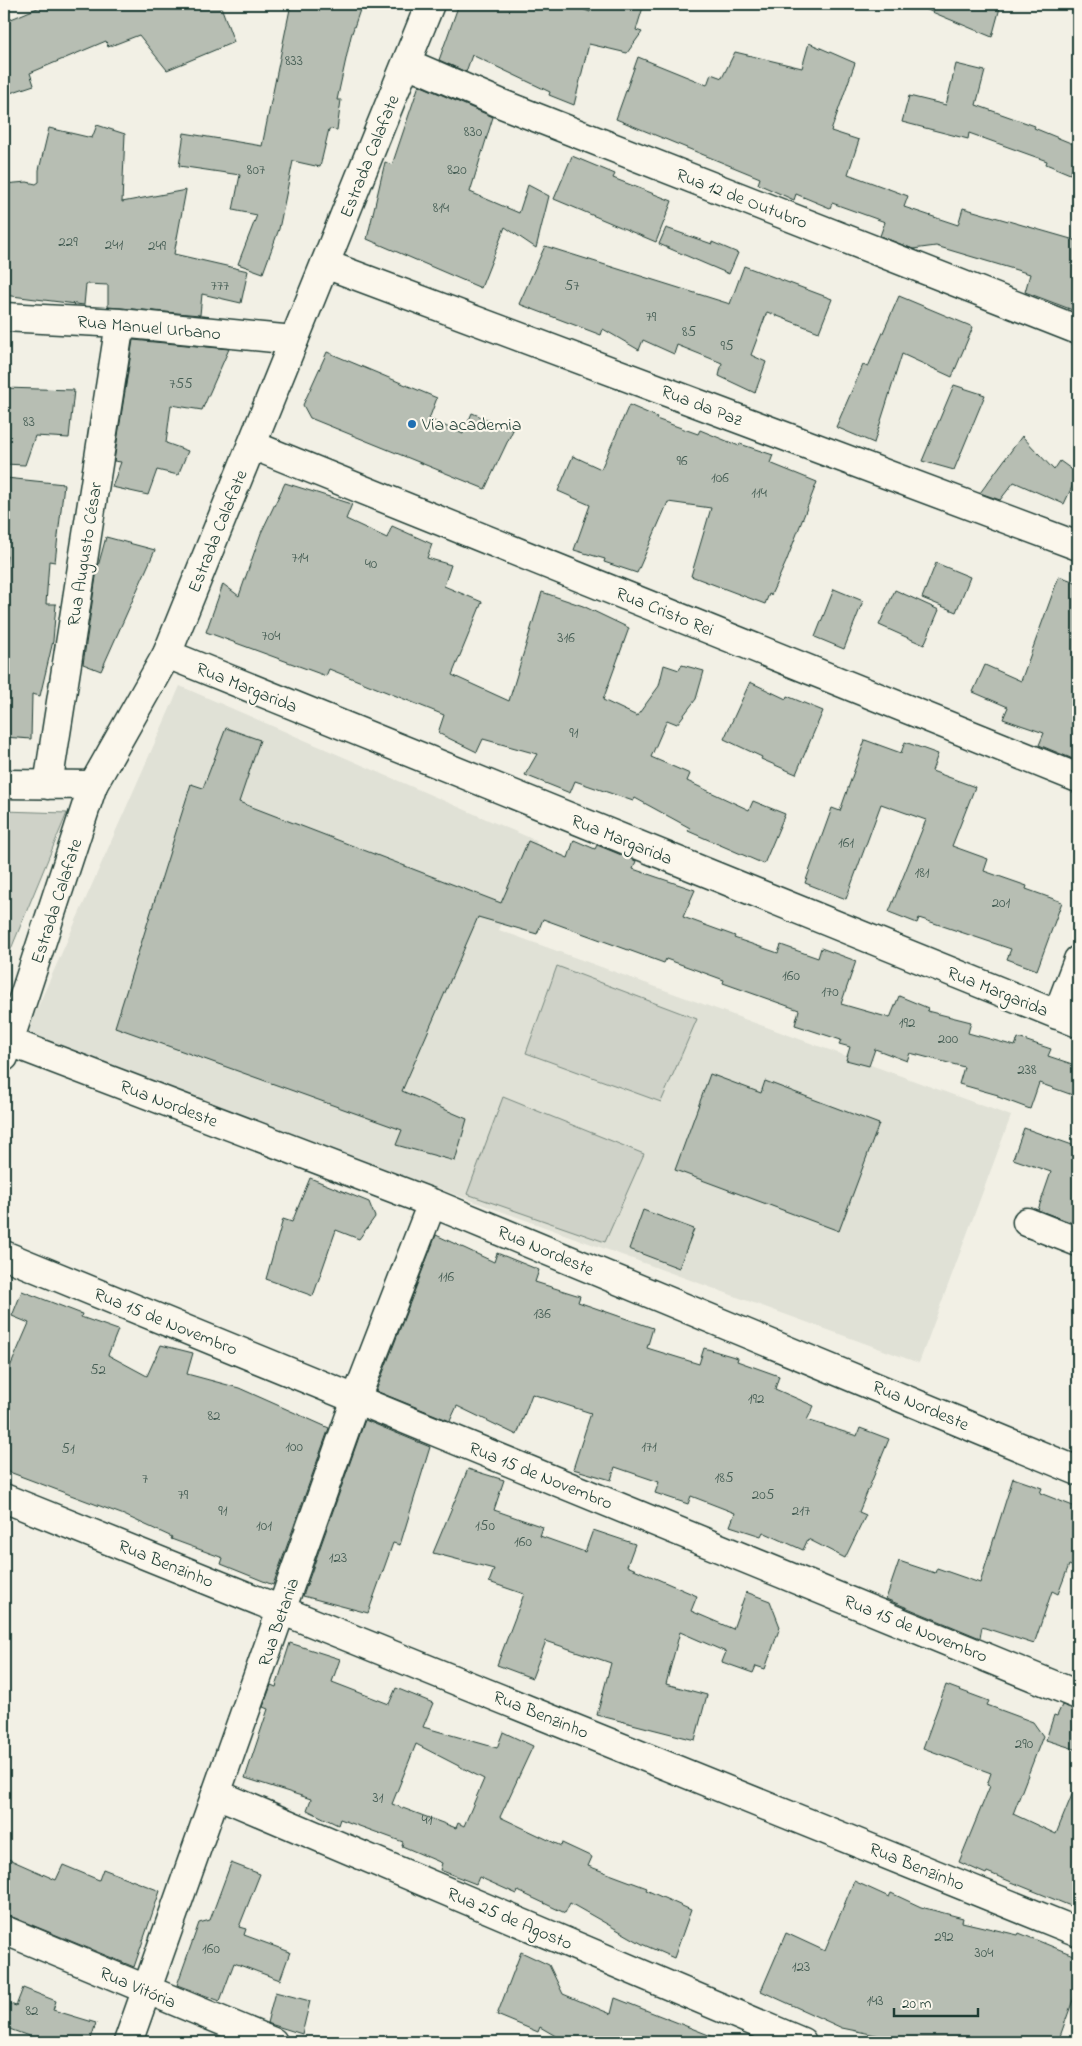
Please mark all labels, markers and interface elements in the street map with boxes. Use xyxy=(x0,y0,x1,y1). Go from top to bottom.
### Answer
house number: 833 xyxy=(285,50,303,72)
street label: Estrada Calafate xyxy=(334,91,408,222)
house number: 830 xyxy=(464,121,483,143)
house number: 807 xyxy=(247,159,265,181)
house number: 820 xyxy=(447,159,467,181)
street label: Rua 12 de Outubro xyxy=(672,163,811,237)
house number: 814 xyxy=(433,197,449,219)
house number: 229 xyxy=(58,231,78,253)
house number: 241 xyxy=(105,234,123,256)
house number: 249 xyxy=(148,235,167,257)
house number: 777 xyxy=(211,275,229,297)
house number: 57 xyxy=(565,275,579,297)
house number: 79 xyxy=(646,306,657,328)
street label: Rua Manuel Urbano xyxy=(76,310,222,348)
house number: 85 xyxy=(682,321,697,343)
house number: 95 xyxy=(720,335,734,357)
house number: 755 xyxy=(169,373,193,395)
street label: Rua da Paz xyxy=(657,379,746,434)
house number: 83 xyxy=(23,411,35,433)
place label: Via academia xyxy=(421,413,521,439)
marker: Via academia xyxy=(406,418,418,430)
house number: 96 xyxy=(676,450,688,472)
street label: Estrada Calafate xyxy=(182,466,256,597)
house number: 106 xyxy=(711,467,729,489)
street label: Rua Augusto César xyxy=(62,480,111,628)
house number: 114 xyxy=(751,482,767,504)
house number: 714 xyxy=(291,547,309,569)
house number: 40 xyxy=(365,553,378,575)
street label: Rua Cristo Rei xyxy=(611,581,717,644)
house number: 704 xyxy=(262,625,280,647)
house number: 316 xyxy=(557,627,575,649)
street label: Rua Margarida xyxy=(191,657,301,722)
house number: 91 xyxy=(569,722,579,744)
street label: Rua Margarida xyxy=(566,809,676,874)
house number: 161 xyxy=(838,832,854,854)
street label: Estrada Calafate xyxy=(25,835,91,968)
house number: 181 xyxy=(914,862,930,884)
house number: 201 xyxy=(992,892,1011,914)
street label: Rua Margarida xyxy=(942,961,1052,1026)
house number: 160 xyxy=(782,965,800,987)
house number: 170 xyxy=(821,981,839,1003)
house number: 192 xyxy=(899,1012,916,1034)
house number: 200 xyxy=(938,1028,959,1050)
house number: 238 xyxy=(1017,1059,1037,1081)
street label: Rua Nordeste xyxy=(116,1074,222,1136)
street label: Rua Nordeste xyxy=(493,1220,599,1284)
house number: 116 xyxy=(438,1266,454,1288)
street label: Rua 15 de Novembro xyxy=(89,1282,241,1364)
house number: 136 xyxy=(533,1303,551,1325)
house number: 52 xyxy=(90,1359,107,1381)
street label: Rua Nordeste xyxy=(868,1375,974,1439)
house number: 192 xyxy=(748,1388,765,1410)
house number: 82 xyxy=(207,1405,221,1427)
house number: 100 xyxy=(285,1436,303,1458)
street label: Rua 15 de Novembro xyxy=(464,1436,616,1518)
house number: 171 xyxy=(641,1436,657,1458)
house number: 51 xyxy=(61,1438,75,1460)
house number: 185 xyxy=(715,1467,734,1489)
house number: 7 xyxy=(142,1468,148,1490)
house number: 79 xyxy=(178,1484,189,1506)
house number: 205 xyxy=(752,1484,775,1506)
house number: 91 xyxy=(218,1500,228,1522)
house number: 217 xyxy=(792,1500,810,1522)
house number: 101 xyxy=(256,1515,272,1537)
house number: 150 xyxy=(475,1515,495,1537)
house number: 160 xyxy=(514,1531,532,1553)
street label: Rua Benzinho xyxy=(114,1534,217,1596)
house number: 123 xyxy=(329,1547,347,1569)
street label: Rua Betania xyxy=(253,1575,307,1670)
street label: Rua 15 de Novembro xyxy=(839,1589,991,1671)
street label: Rua Benzinho xyxy=(489,1685,592,1747)
house number: 290 xyxy=(1015,1733,1034,1755)
house number: 31 xyxy=(373,1787,384,1809)
house number: 41 xyxy=(422,1809,433,1831)
street label: Rua Benzinho xyxy=(865,1837,968,1899)
street label: Rua 25 de Agosto xyxy=(442,1882,576,1959)
house number: 292 xyxy=(934,1926,954,1948)
house number: 160 xyxy=(202,1938,220,1960)
house number: 304 xyxy=(975,1942,993,1964)
house number: 123 xyxy=(792,1956,810,1978)
street label: Rua Vitória xyxy=(95,1961,180,2017)
scale bar xyxy=(894,1986,978,2018)
house number: 143 xyxy=(866,1990,884,2012)
text: 20 m xyxy=(902,1993,932,2015)
house number: 82 xyxy=(25,2000,39,2022)

